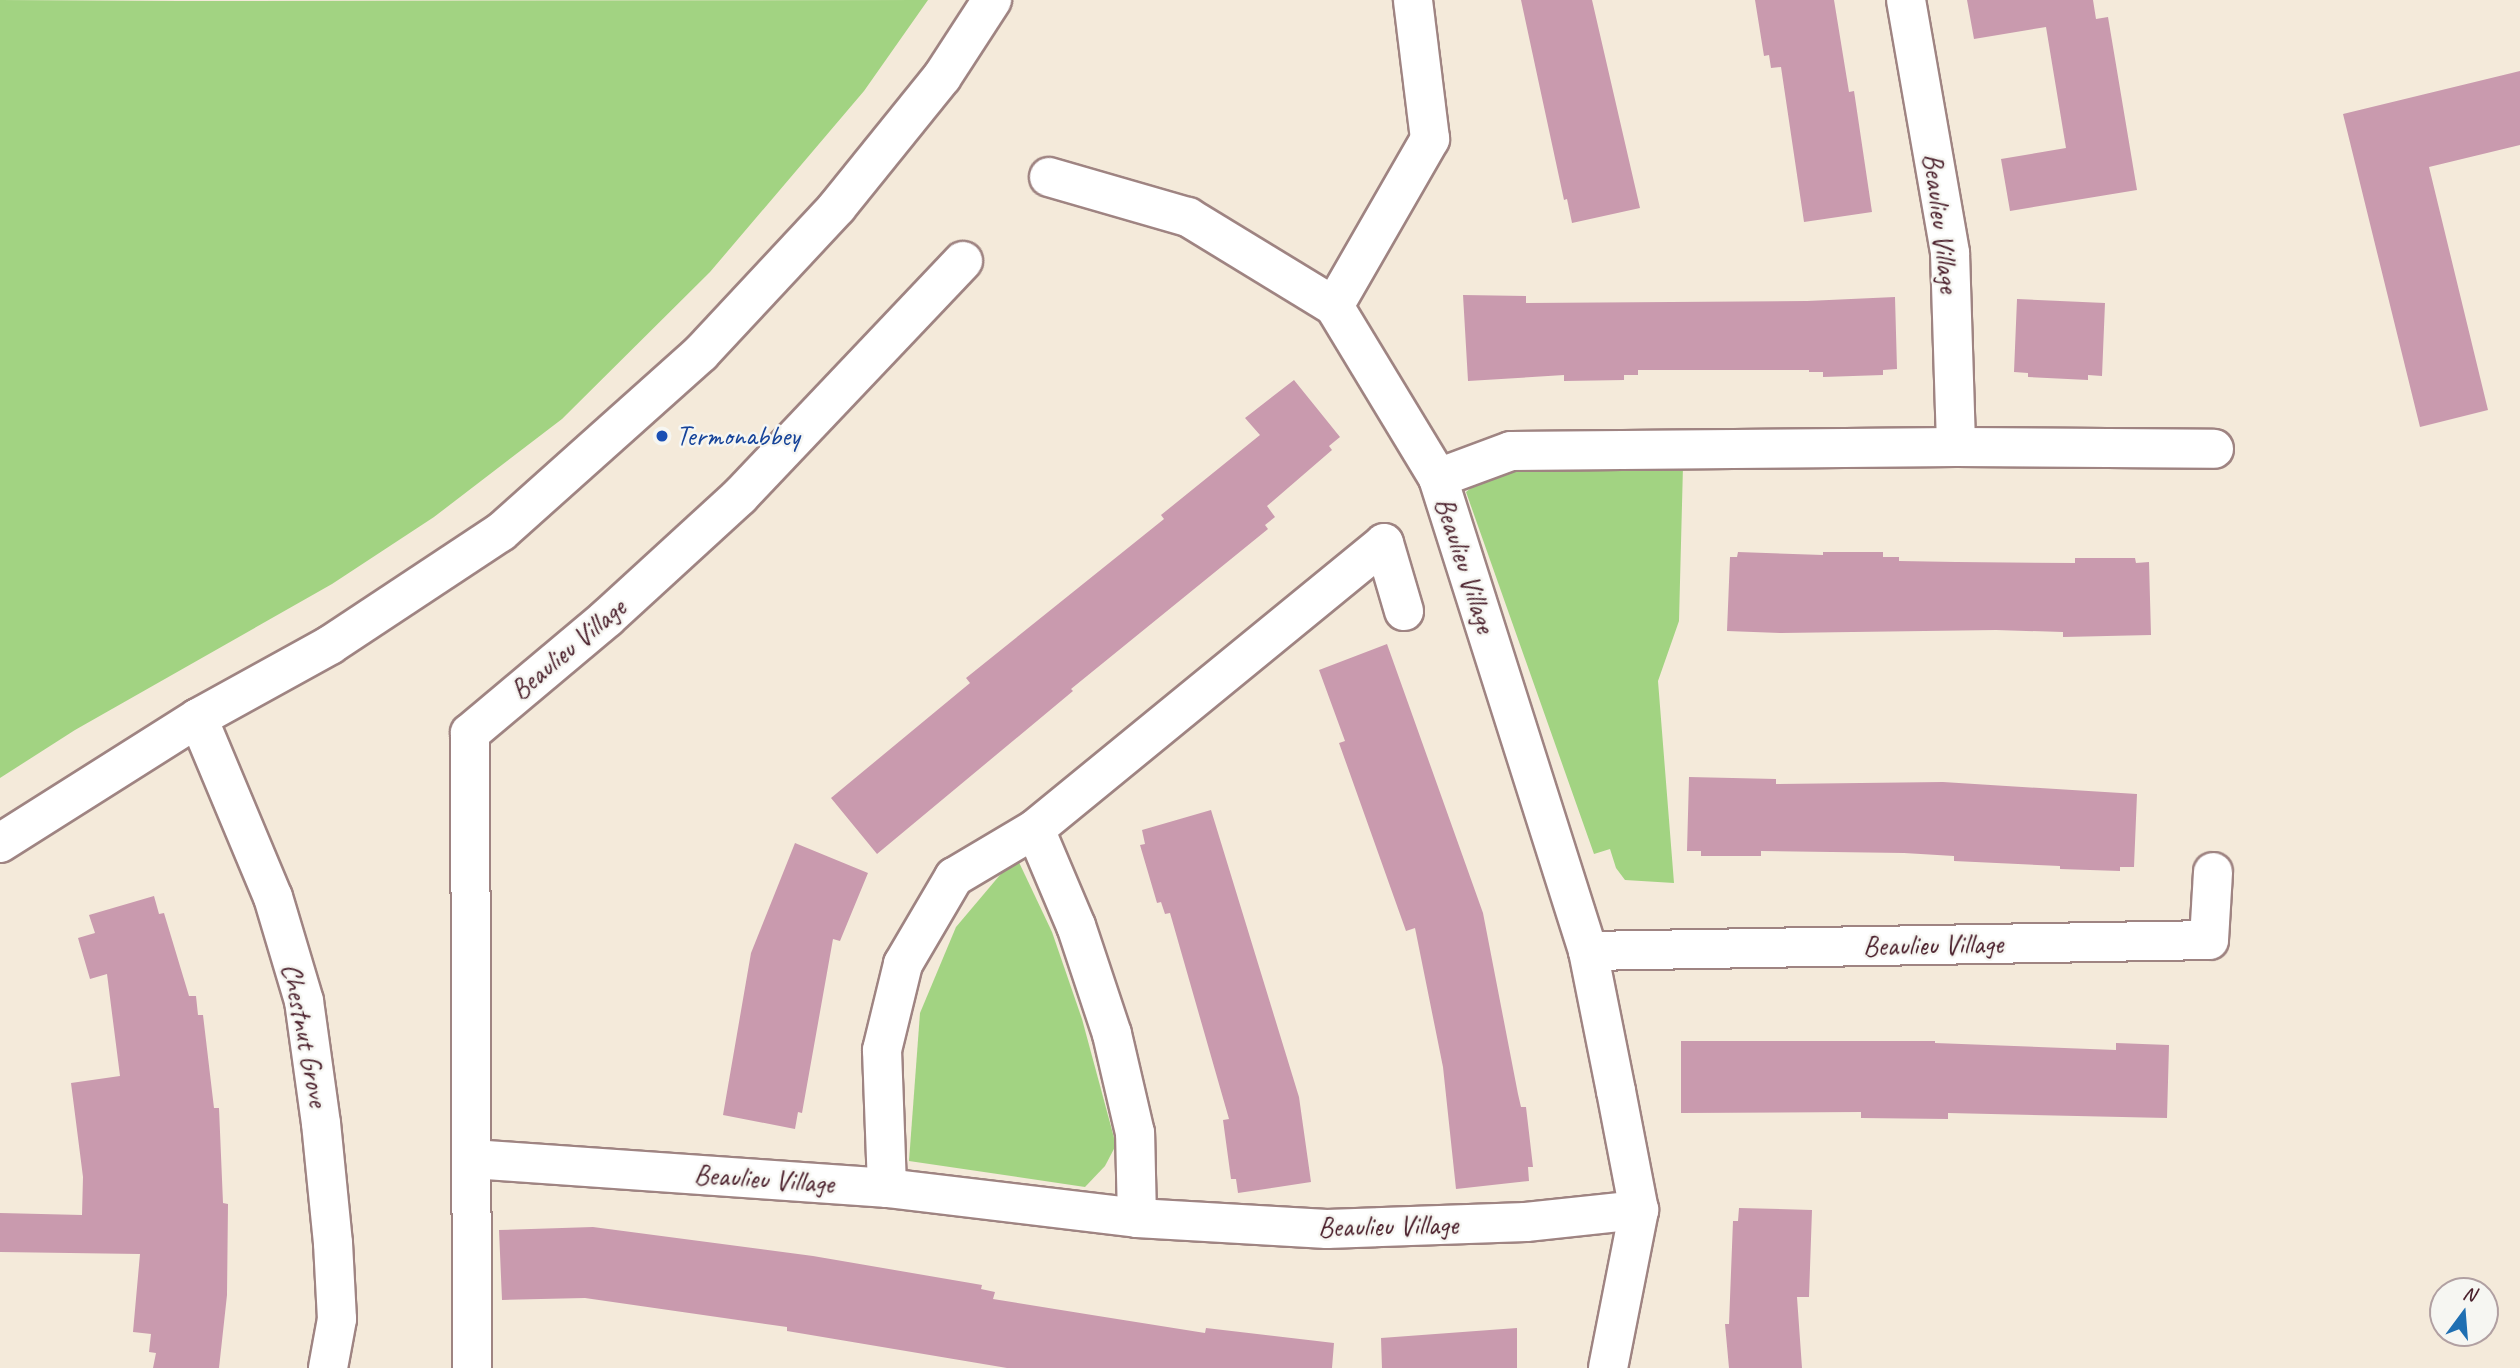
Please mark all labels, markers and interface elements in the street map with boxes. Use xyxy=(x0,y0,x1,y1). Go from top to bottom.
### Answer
street label: Beaulieu Village xyxy=(1916,151,1966,295)
place label: Termonabbey xyxy=(676,419,800,453)
marker: Termonabbey xyxy=(654,428,670,444)
street label: Beaulieu Village xyxy=(1427,493,1503,637)
street label: Beaulieu Village xyxy=(504,591,632,707)
street label: Beaulieu Village xyxy=(1863,927,2003,963)
street label: Chestnut Grove xyxy=(275,961,335,1109)
street label: Beaulieu Village xyxy=(693,1157,835,1201)
street label: Beaulieu Village xyxy=(1318,1208,1458,1244)
north arrow xyxy=(2429,1277,2499,1347)
text: N xyxy=(2460,1281,2478,1307)

